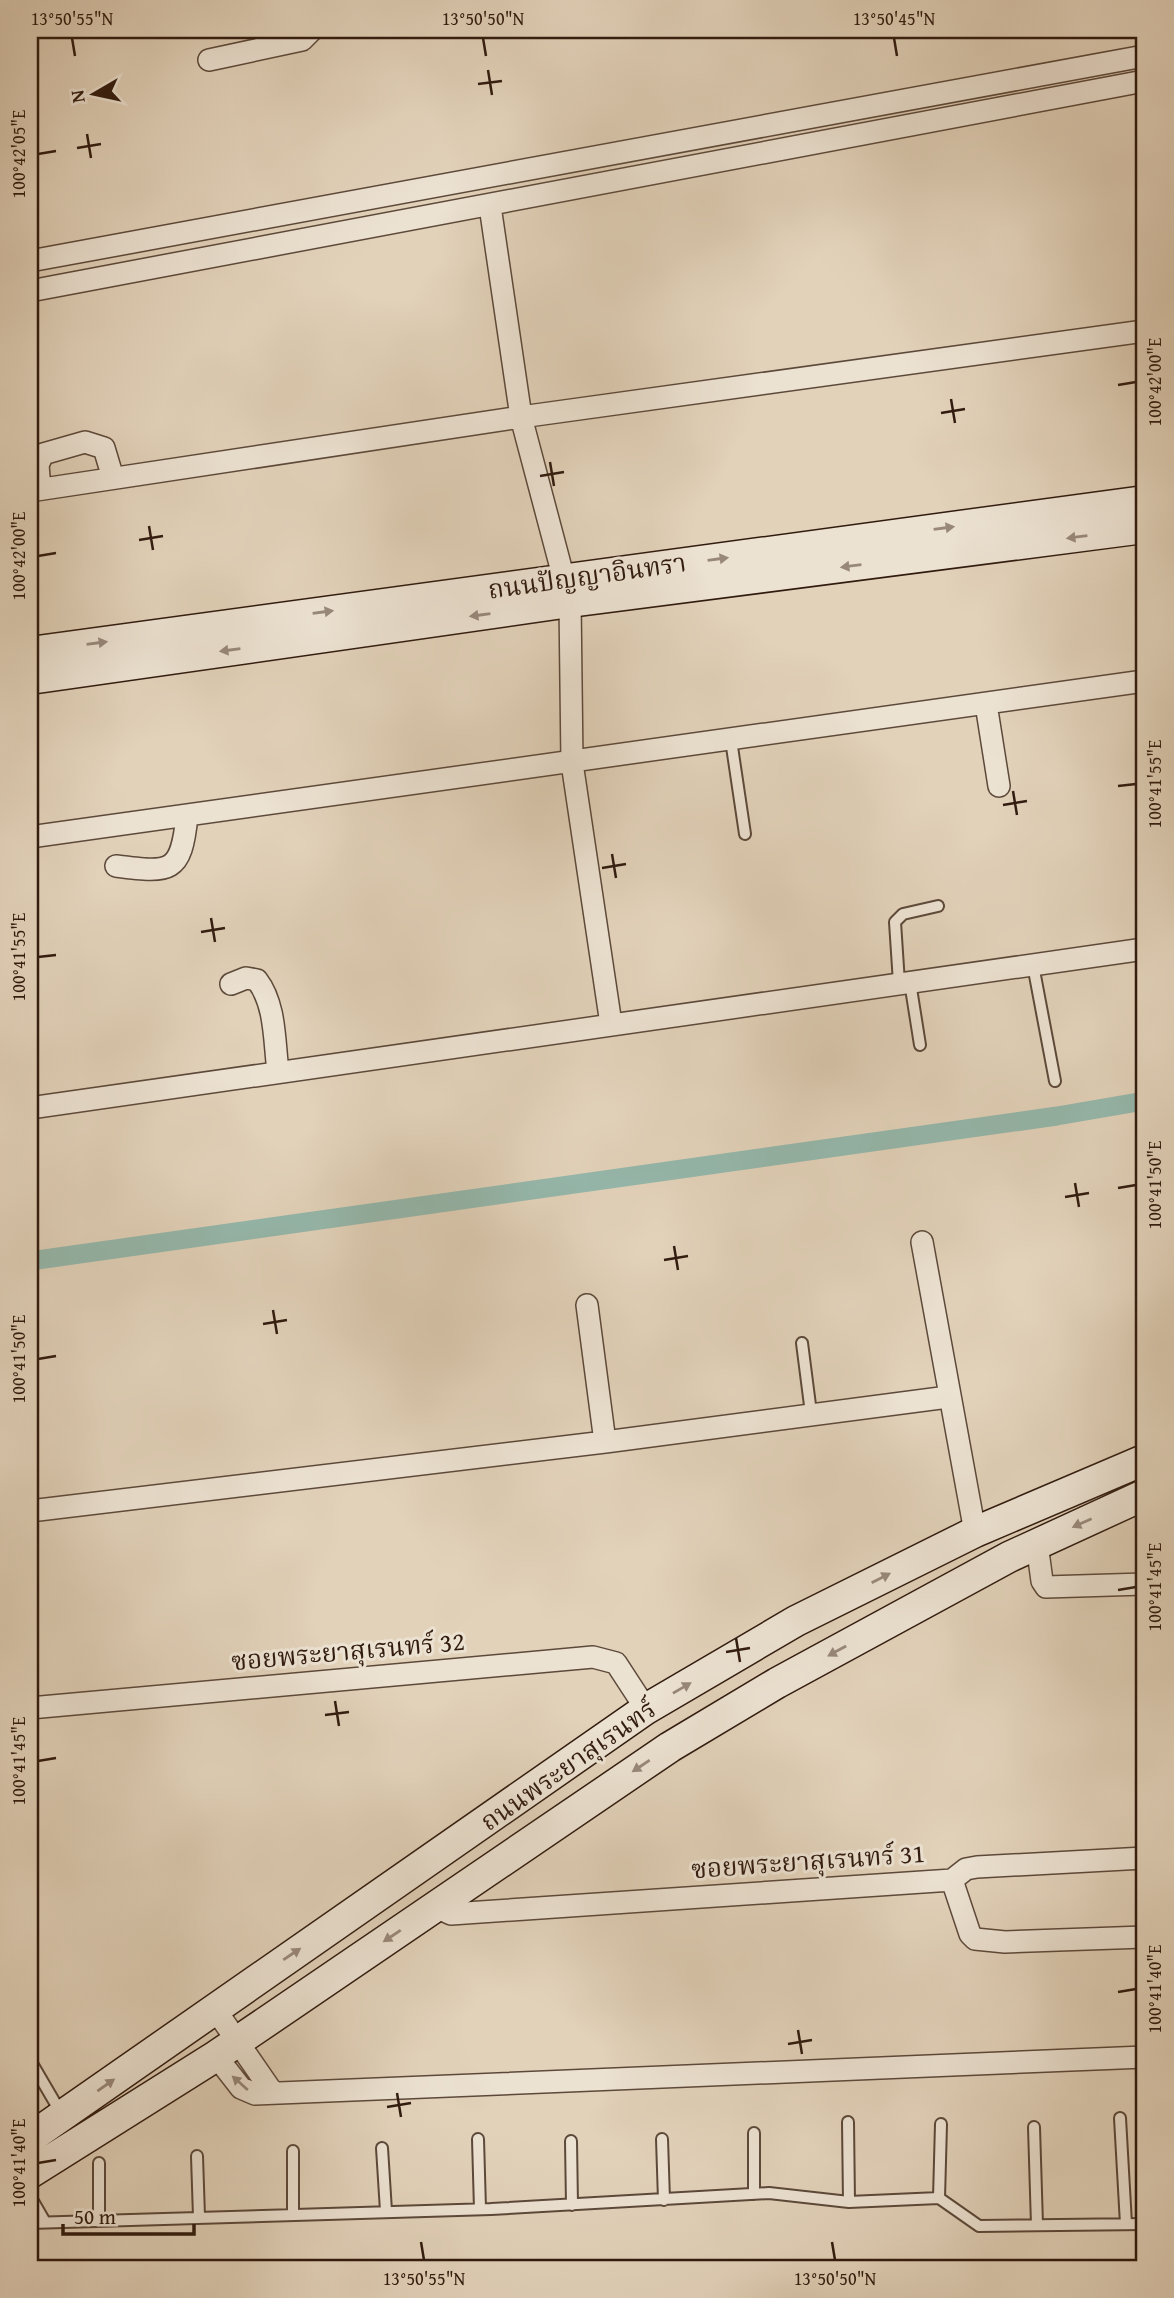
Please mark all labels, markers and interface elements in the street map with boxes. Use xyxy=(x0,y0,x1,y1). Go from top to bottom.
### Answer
text: 13°50'55"N xyxy=(31,5,114,32)
text: 13°50'50"N xyxy=(442,5,525,32)
text: 13°50'45"N xyxy=(853,5,936,32)
north arrow xyxy=(60,60,130,130)
text: N xyxy=(62,88,92,105)
text: 100°42'05"E xyxy=(5,110,32,198)
text: 100°42'00"E xyxy=(1141,338,1168,426)
text: 100°42'00"E xyxy=(5,512,32,600)
one-way arrow xyxy=(933,522,955,533)
one-way arrow xyxy=(1065,531,1087,542)
street label: ถนนปัญญาอินทรา xyxy=(485,542,689,609)
one-way arrow xyxy=(707,553,729,564)
one-way arrow xyxy=(840,560,862,571)
one-way arrow xyxy=(312,607,334,618)
one-way arrow xyxy=(469,609,491,620)
one-way arrow xyxy=(87,637,109,648)
one-way arrow xyxy=(219,645,241,656)
text: 100°41'55"E xyxy=(1141,740,1168,828)
text: 100°41'55"E xyxy=(5,913,32,1001)
text: 100°41'50"E xyxy=(1141,1141,1168,1229)
text: 100°41'50"E xyxy=(5,1315,32,1403)
one-way arrow xyxy=(1072,1517,1092,1529)
text: 100°41'45"E xyxy=(1141,1543,1168,1631)
one-way arrow xyxy=(871,1573,891,1584)
street label: ซอยพระยาสุเรนทร์ 32 xyxy=(230,1621,466,1680)
one-way arrow xyxy=(827,1645,847,1656)
one-way arrow xyxy=(672,1682,692,1694)
street label: ถนนพระยาสุเรนทร์ xyxy=(472,1689,664,1840)
text: 100°41'45"E xyxy=(5,1717,32,1805)
one-way arrow xyxy=(631,1760,651,1773)
street label: ซอยพระยาสุเรนทร์ 31 xyxy=(690,1833,926,1888)
one-way arrow xyxy=(383,1929,402,1942)
text: 100°41'40"E xyxy=(1141,1945,1168,2033)
one-way arrow xyxy=(283,1947,301,1961)
one-way arrow xyxy=(231,2075,249,2091)
one-way arrow xyxy=(97,2078,115,2092)
text: 100°41'40"E xyxy=(5,2119,32,2207)
scale bar xyxy=(63,2193,194,2237)
text: 50 m xyxy=(74,2201,116,2232)
text: 13°50'55"N xyxy=(383,2265,466,2292)
text: 13°50'50"N xyxy=(794,2265,877,2292)

